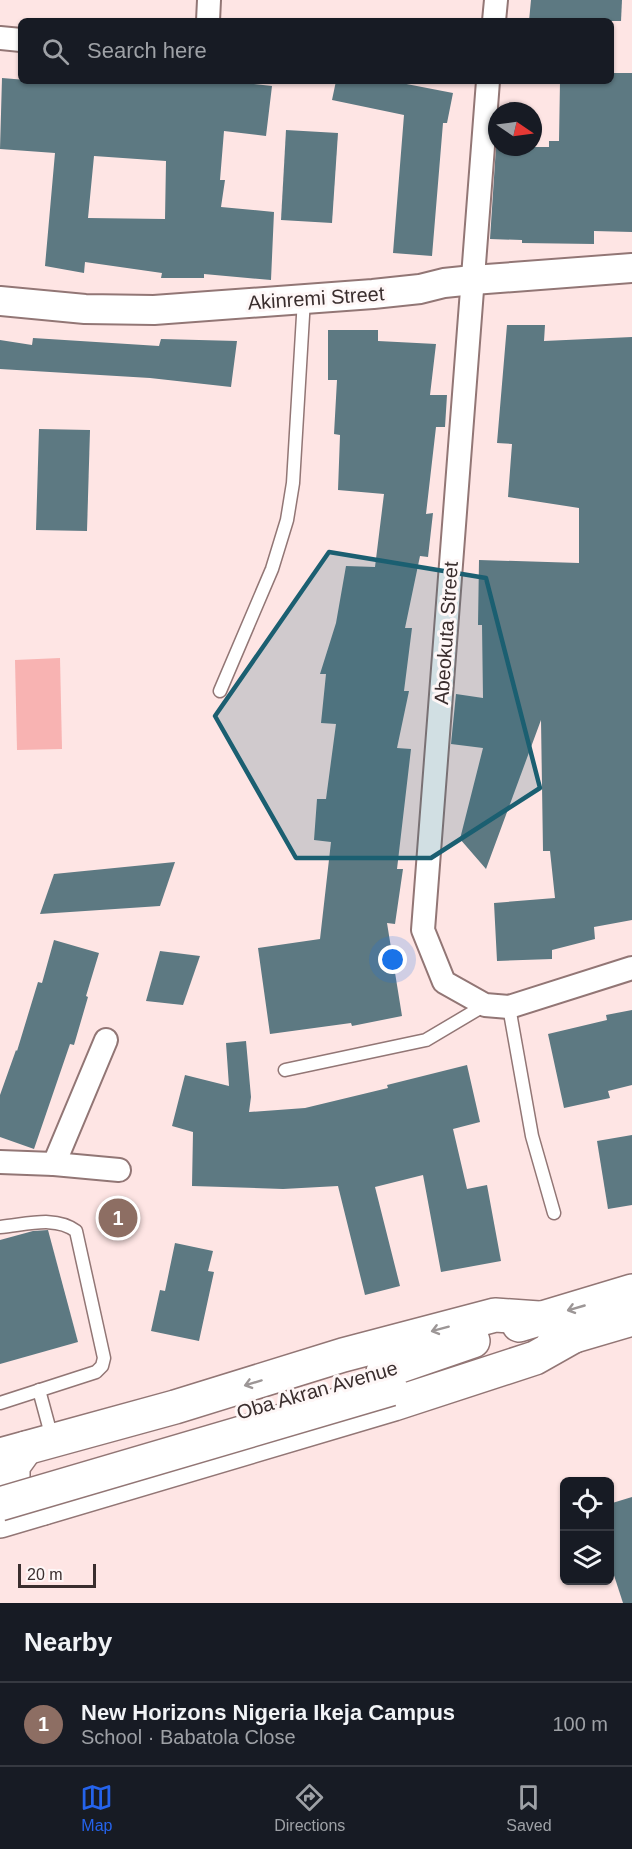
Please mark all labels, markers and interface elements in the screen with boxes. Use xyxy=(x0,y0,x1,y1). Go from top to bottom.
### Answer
search box xyxy=(18,18,614,84)
icon: search xyxy=(39,35,72,68)
text: Search here xyxy=(87,38,207,63)
north arrow xyxy=(488,102,542,156)
street label: Akinremi Street xyxy=(247,282,385,314)
street label: Abeokuta Street xyxy=(430,560,462,705)
your location xyxy=(378,945,407,974)
pin: 1 xyxy=(98,1196,138,1240)
one-way arrow xyxy=(567,1303,586,1314)
one-way arrow xyxy=(431,1324,450,1335)
street label: Oba Akran Avenue xyxy=(234,1356,400,1424)
one-way arrow xyxy=(244,1378,263,1389)
map controls xyxy=(560,1477,614,1585)
button: locate xyxy=(560,1477,614,1531)
button: layers xyxy=(560,1531,614,1585)
scale bar xyxy=(18,1561,96,1588)
text: 20 m xyxy=(27,1566,63,1583)
text: Nearby xyxy=(24,1627,112,1657)
text: New Horizons Nigeria Ikeja Campus xyxy=(81,1700,455,1725)
text: 1 xyxy=(38,1713,49,1735)
text: 100 m xyxy=(552,1713,608,1735)
text: School · Babatola Close xyxy=(81,1726,296,1748)
tab: Map xyxy=(80,1781,113,1835)
tab: Directions xyxy=(274,1781,345,1835)
tab: Saved xyxy=(506,1781,552,1835)

